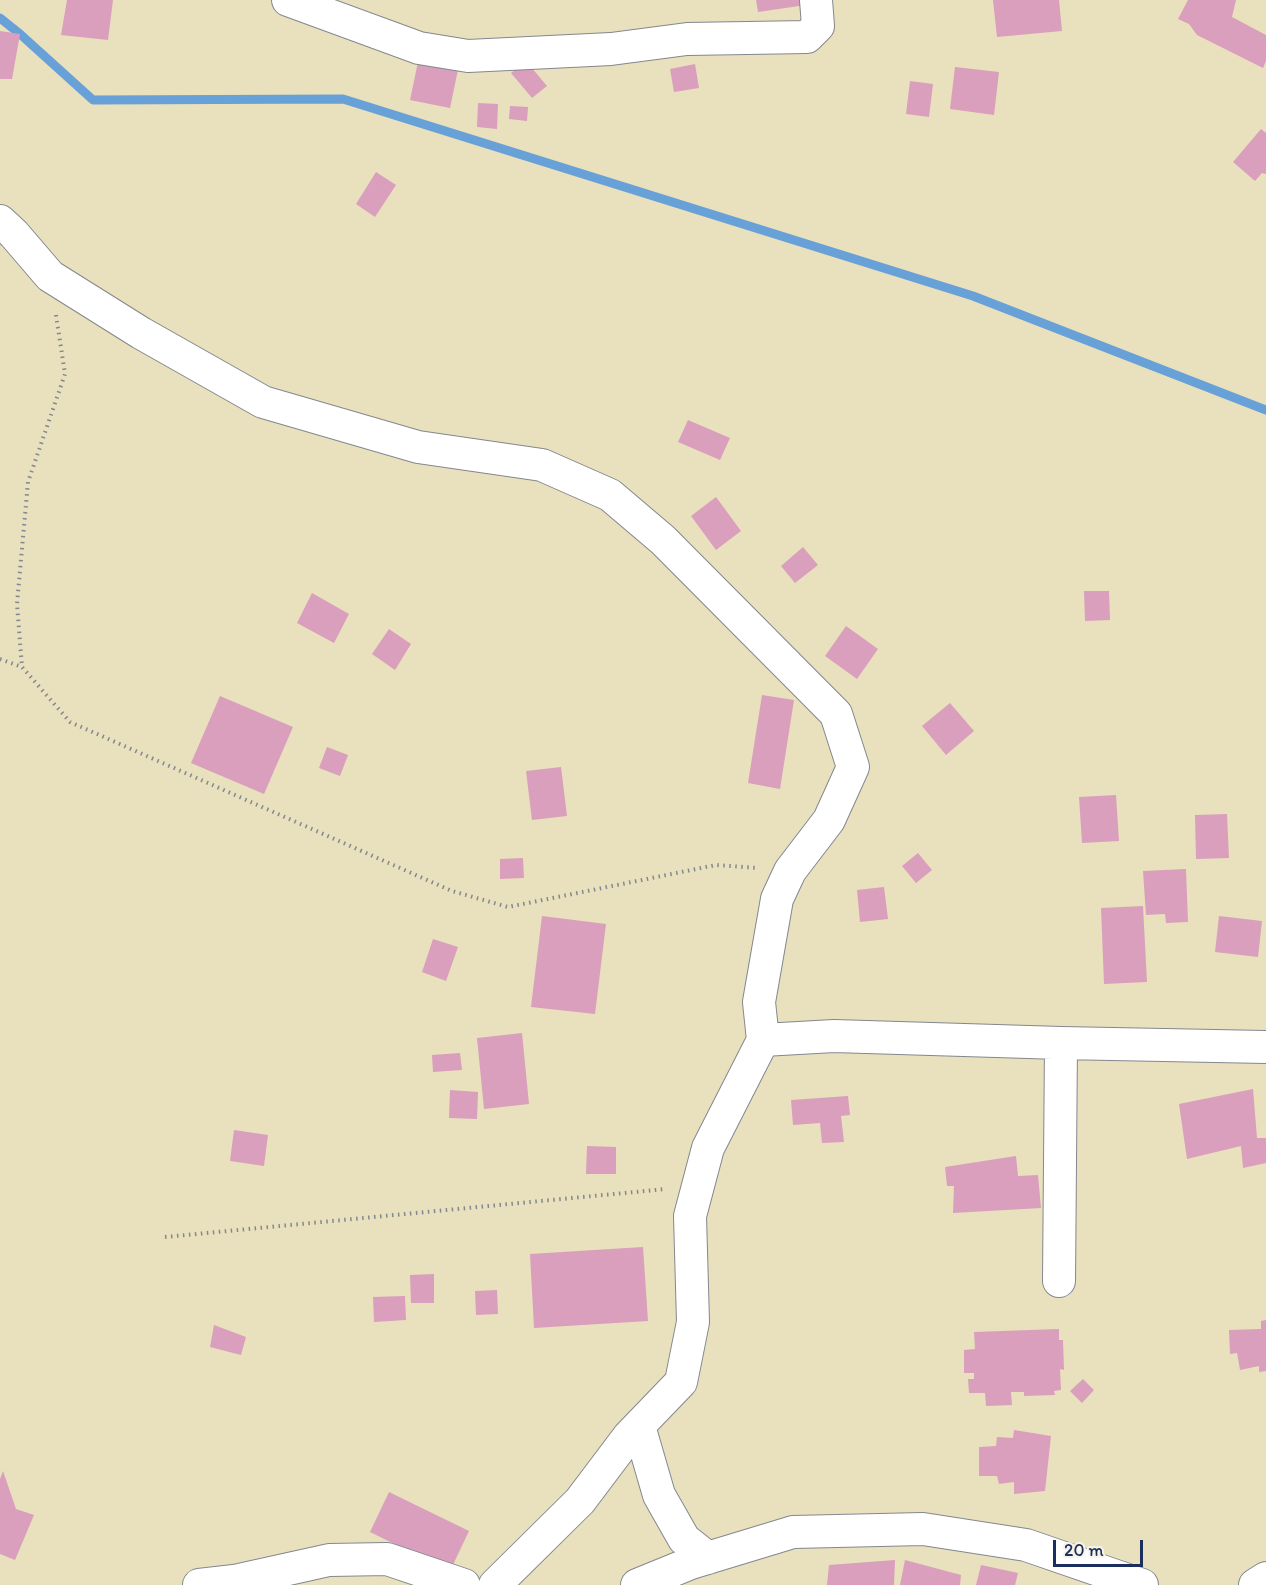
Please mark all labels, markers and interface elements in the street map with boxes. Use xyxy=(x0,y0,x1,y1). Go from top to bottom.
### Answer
scale bar xyxy=(1056,1528,1146,1566)
text: 20 m xyxy=(1064,1539,1104,1561)

